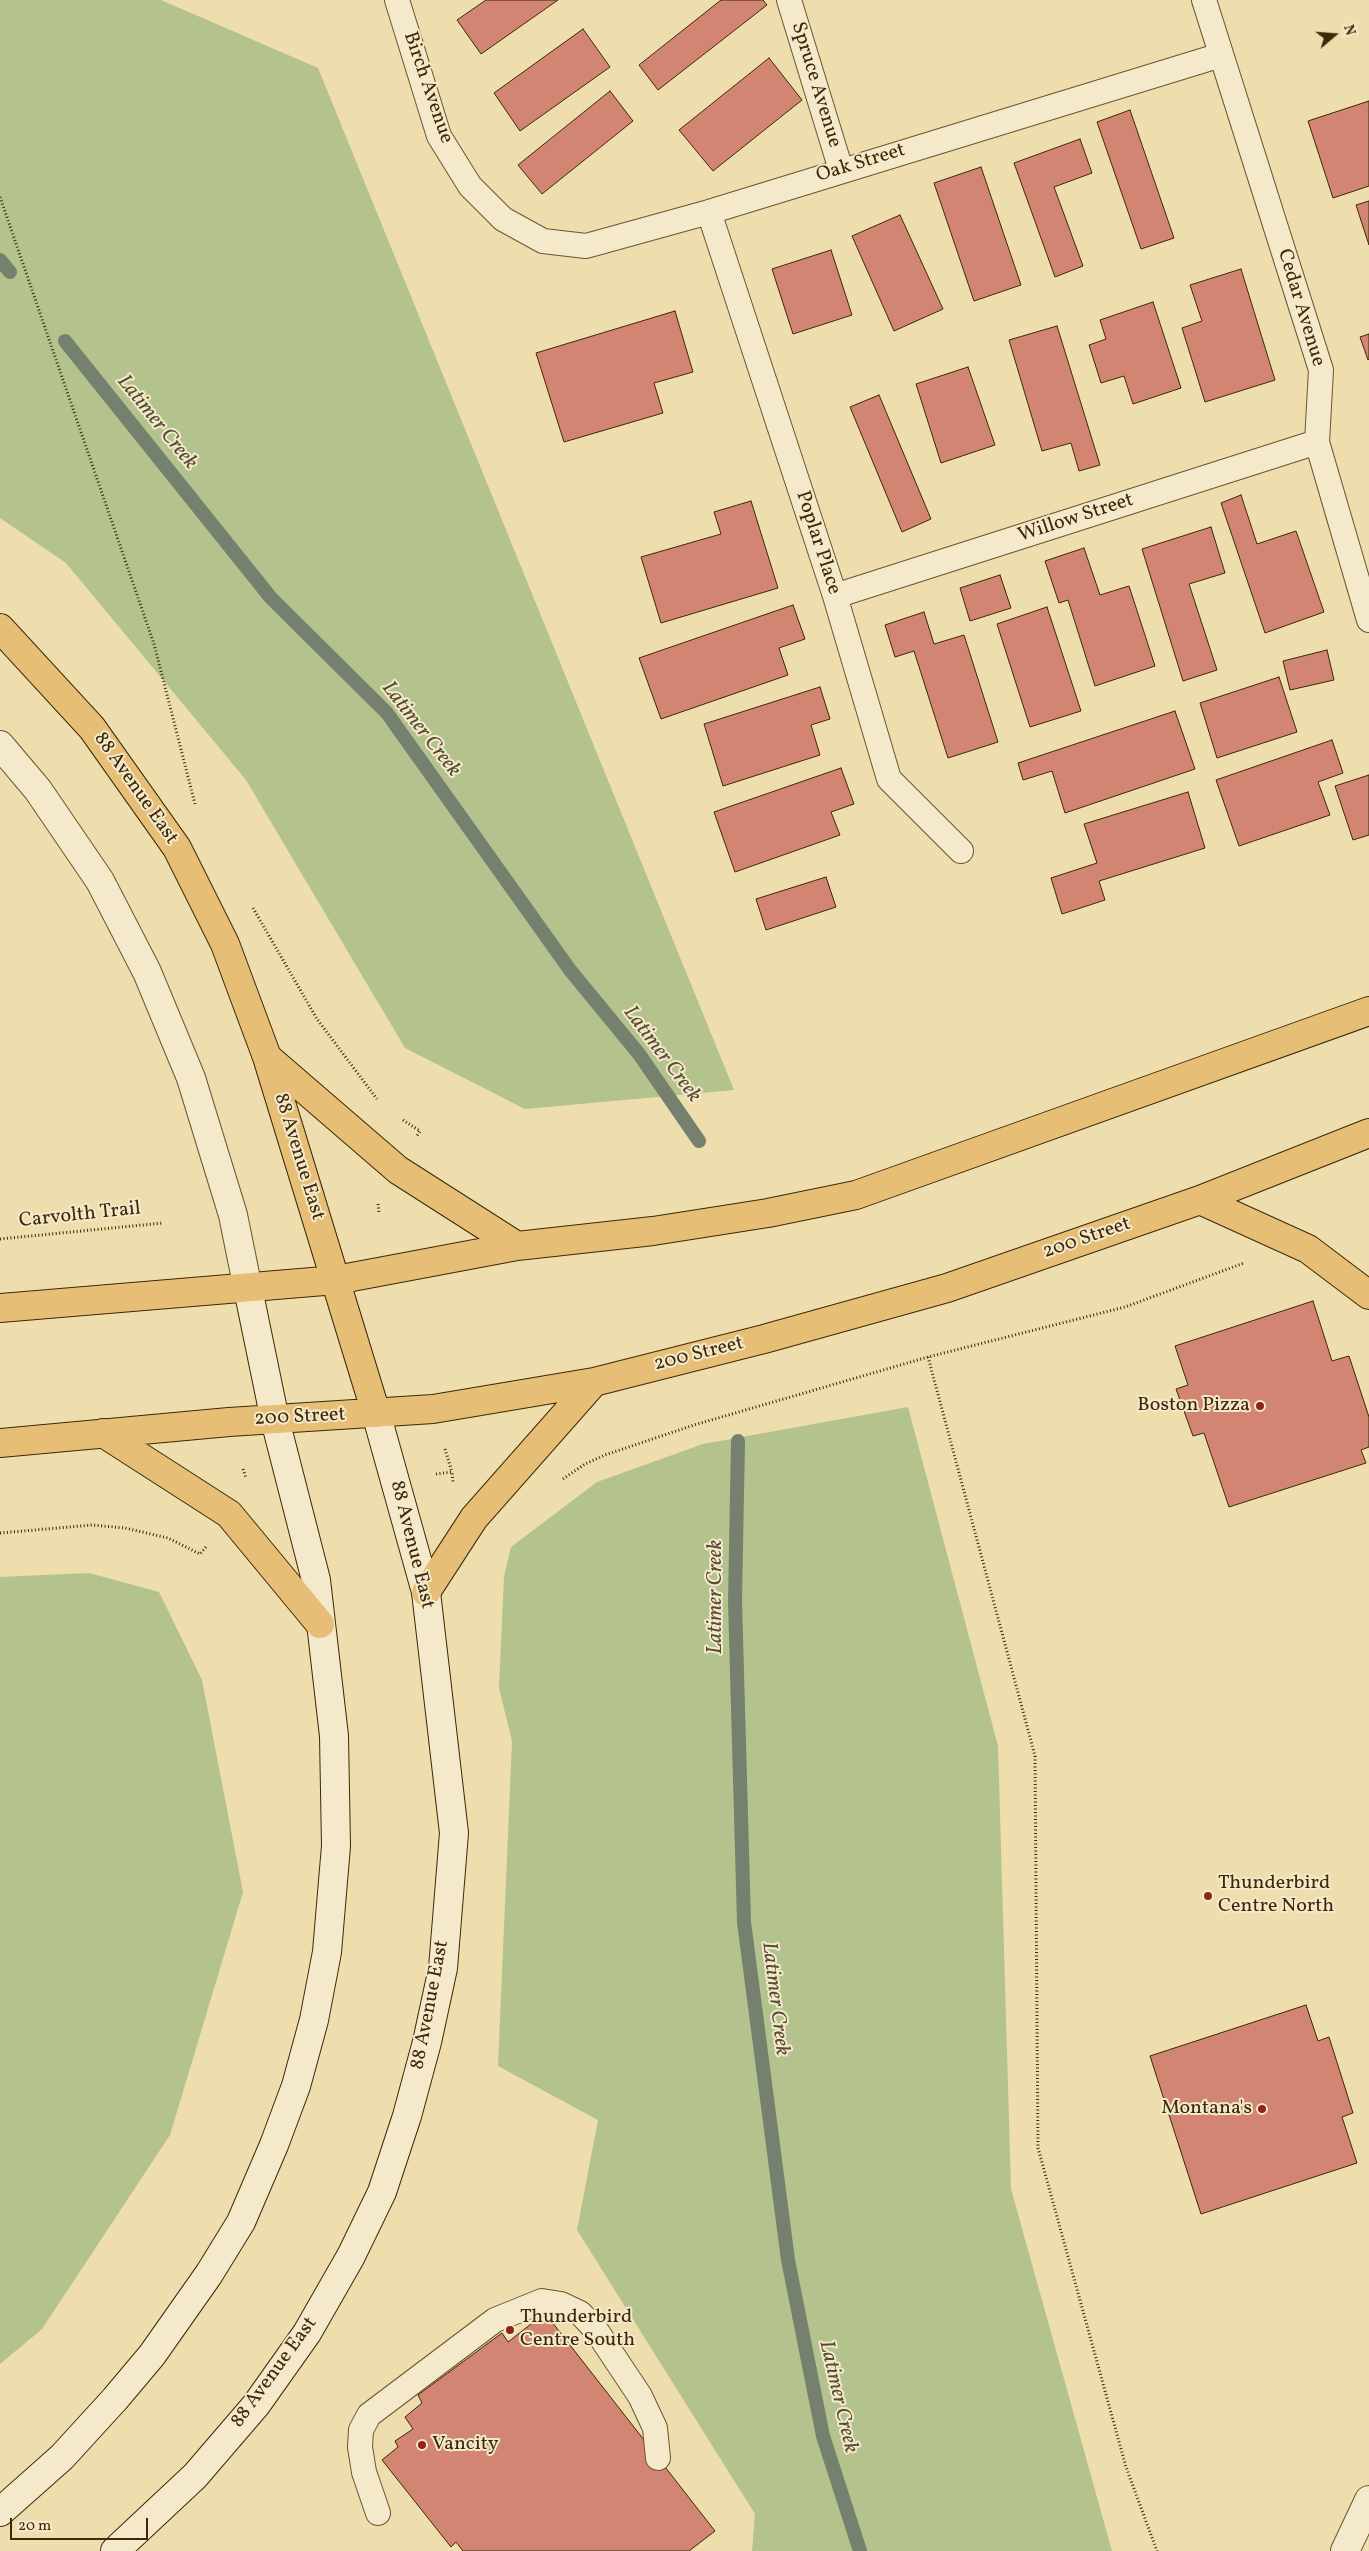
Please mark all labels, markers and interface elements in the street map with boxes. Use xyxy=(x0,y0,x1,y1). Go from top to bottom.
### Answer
north arrow xyxy=(1309,10,1359,60)
street label: Spruce Avenue xyxy=(785,19,845,151)
text: N xyxy=(1338,22,1359,38)
street label: Birch Avenue xyxy=(397,29,457,147)
street label: Oak Street xyxy=(814,139,908,189)
street label: Cedar Avenue xyxy=(1271,246,1329,370)
water label: Latimer Creek xyxy=(110,371,202,475)
street label: Poplar Place xyxy=(789,488,845,598)
street label: Willow Street xyxy=(1015,489,1137,549)
water label: Latimer Creek xyxy=(375,677,465,783)
street label: 88 Avenue East xyxy=(88,728,182,850)
water label: Latimer Creek xyxy=(616,1002,706,1108)
street label: 88 Avenue East xyxy=(267,1091,329,1223)
street label: Carvolth Trail xyxy=(18,1198,142,1234)
street label: 200 Street xyxy=(1040,1213,1134,1265)
street label: 200 Street xyxy=(652,1332,746,1378)
place label: Boston Pizza xyxy=(1137,1394,1250,1418)
marker: Boston Pizza xyxy=(1254,1400,1266,1412)
street label: 200 Street xyxy=(254,1404,346,1432)
street label: 88 Avenue East xyxy=(383,1478,439,1612)
water label: Latimer Creek xyxy=(704,1540,730,1654)
place label: Thunderbird Centre North xyxy=(1218,1872,1334,1919)
marker: Thunderbird Centre North xyxy=(1202,1890,1214,1902)
street label: 88 Avenue East xyxy=(407,1938,455,2072)
water label: Latimer Creek xyxy=(755,1941,793,2057)
place label: Montana's xyxy=(1161,2097,1252,2121)
marker: Montana's xyxy=(1256,2103,1268,2115)
place label: Thunderbird Centre South xyxy=(520,2306,635,2353)
street label: 88 Avenue East xyxy=(227,2313,323,2433)
marker: Thunderbird Centre South xyxy=(504,2324,516,2336)
water label: Latimer Creek xyxy=(812,2338,862,2456)
place label: Vancity xyxy=(432,2433,499,2457)
marker: Vancity xyxy=(416,2439,428,2451)
scale bar xyxy=(12,2508,150,2540)
text: 20 m xyxy=(18,2516,51,2537)

